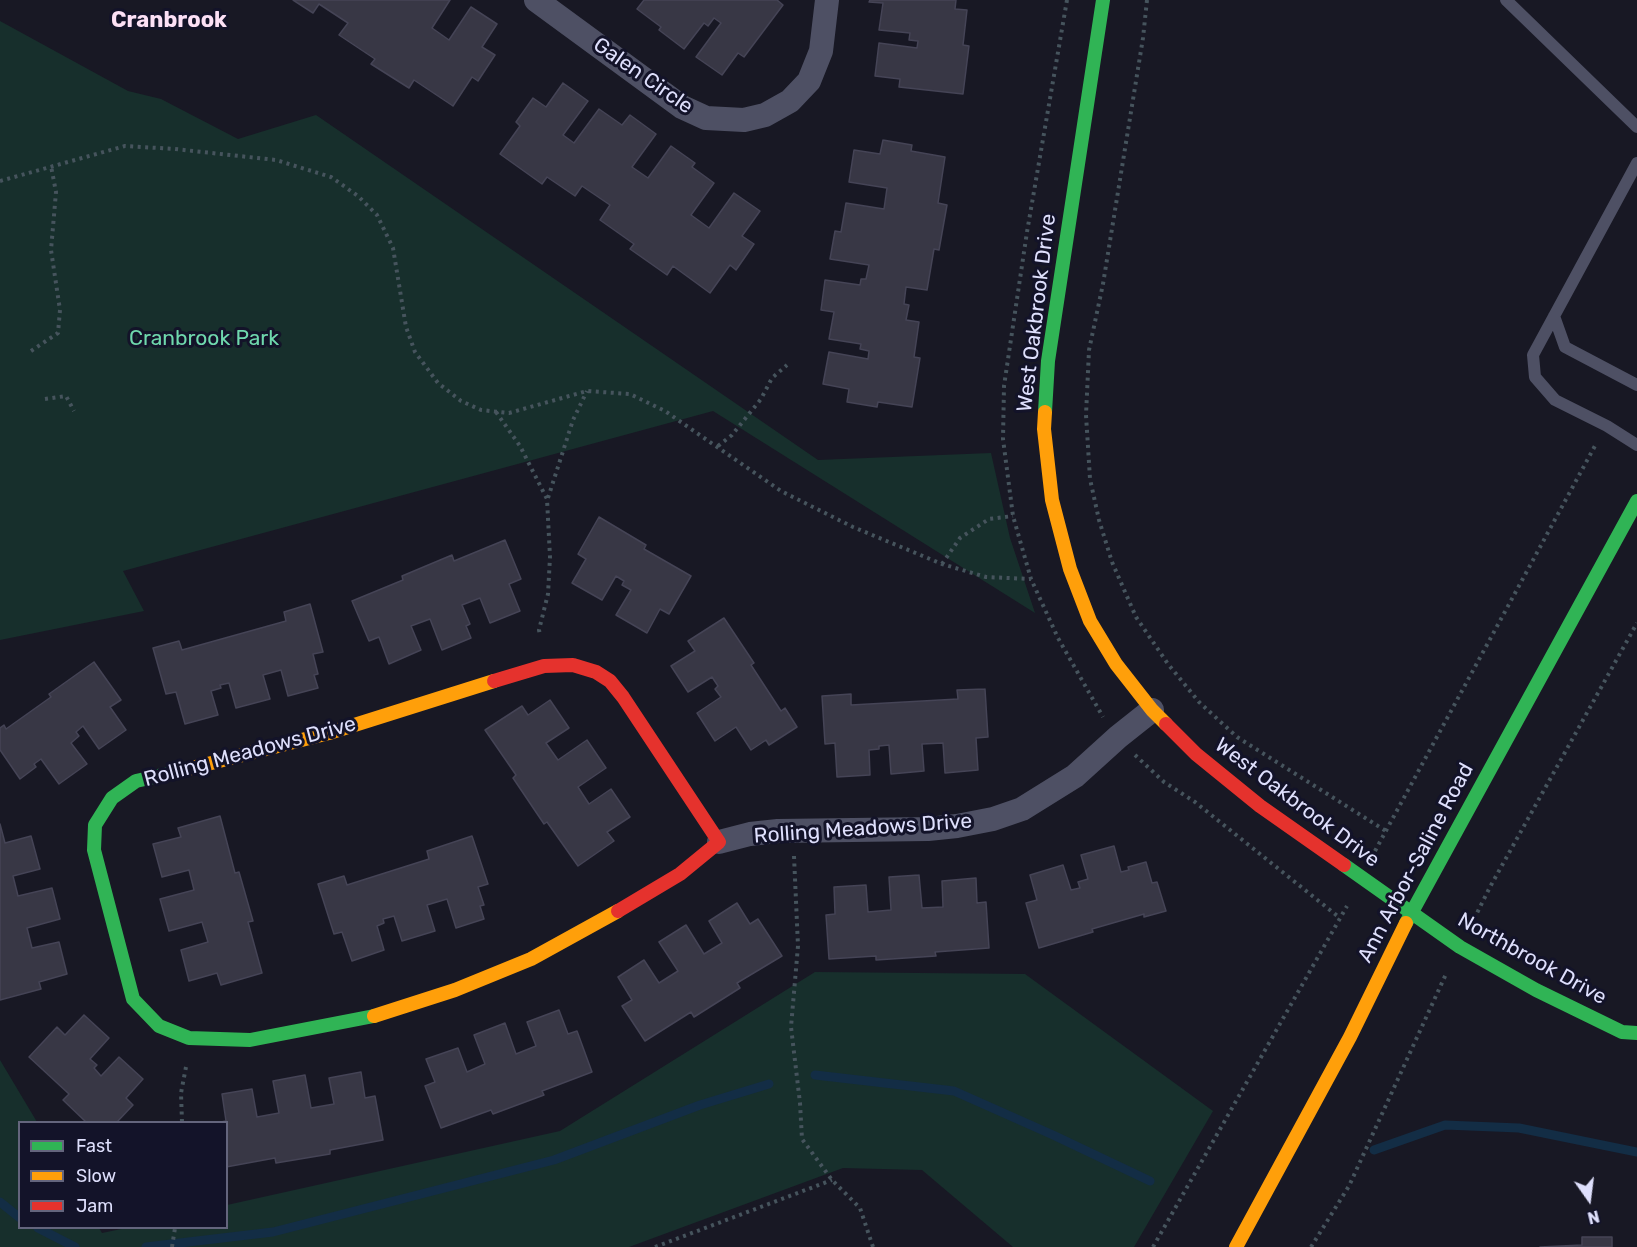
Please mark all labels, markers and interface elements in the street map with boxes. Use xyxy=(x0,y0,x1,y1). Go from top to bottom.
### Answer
district label: Cranbrook xyxy=(111,8,227,34)
street label: Galen Circle xyxy=(588,32,698,120)
street label: West Oakbrook Drive xyxy=(1012,212,1062,414)
park label: Cranbrook Park xyxy=(129,326,279,352)
street label: Rolling Meadows Drive xyxy=(141,712,359,792)
street label: West Oakbrook Drive xyxy=(1210,733,1384,873)
street label: Ann Arbor-Saline Road xyxy=(1353,759,1479,967)
street label: Rolling Meadows Drive xyxy=(753,809,973,849)
street label: Northbrook Drive xyxy=(1453,908,1611,1010)
legend xyxy=(18,1121,228,1229)
text: Fast xyxy=(76,1135,112,1157)
text: Slow xyxy=(76,1165,116,1187)
north arrow xyxy=(1559,1169,1619,1229)
text: Jam xyxy=(76,1195,113,1217)
text: N xyxy=(1586,1206,1601,1228)

